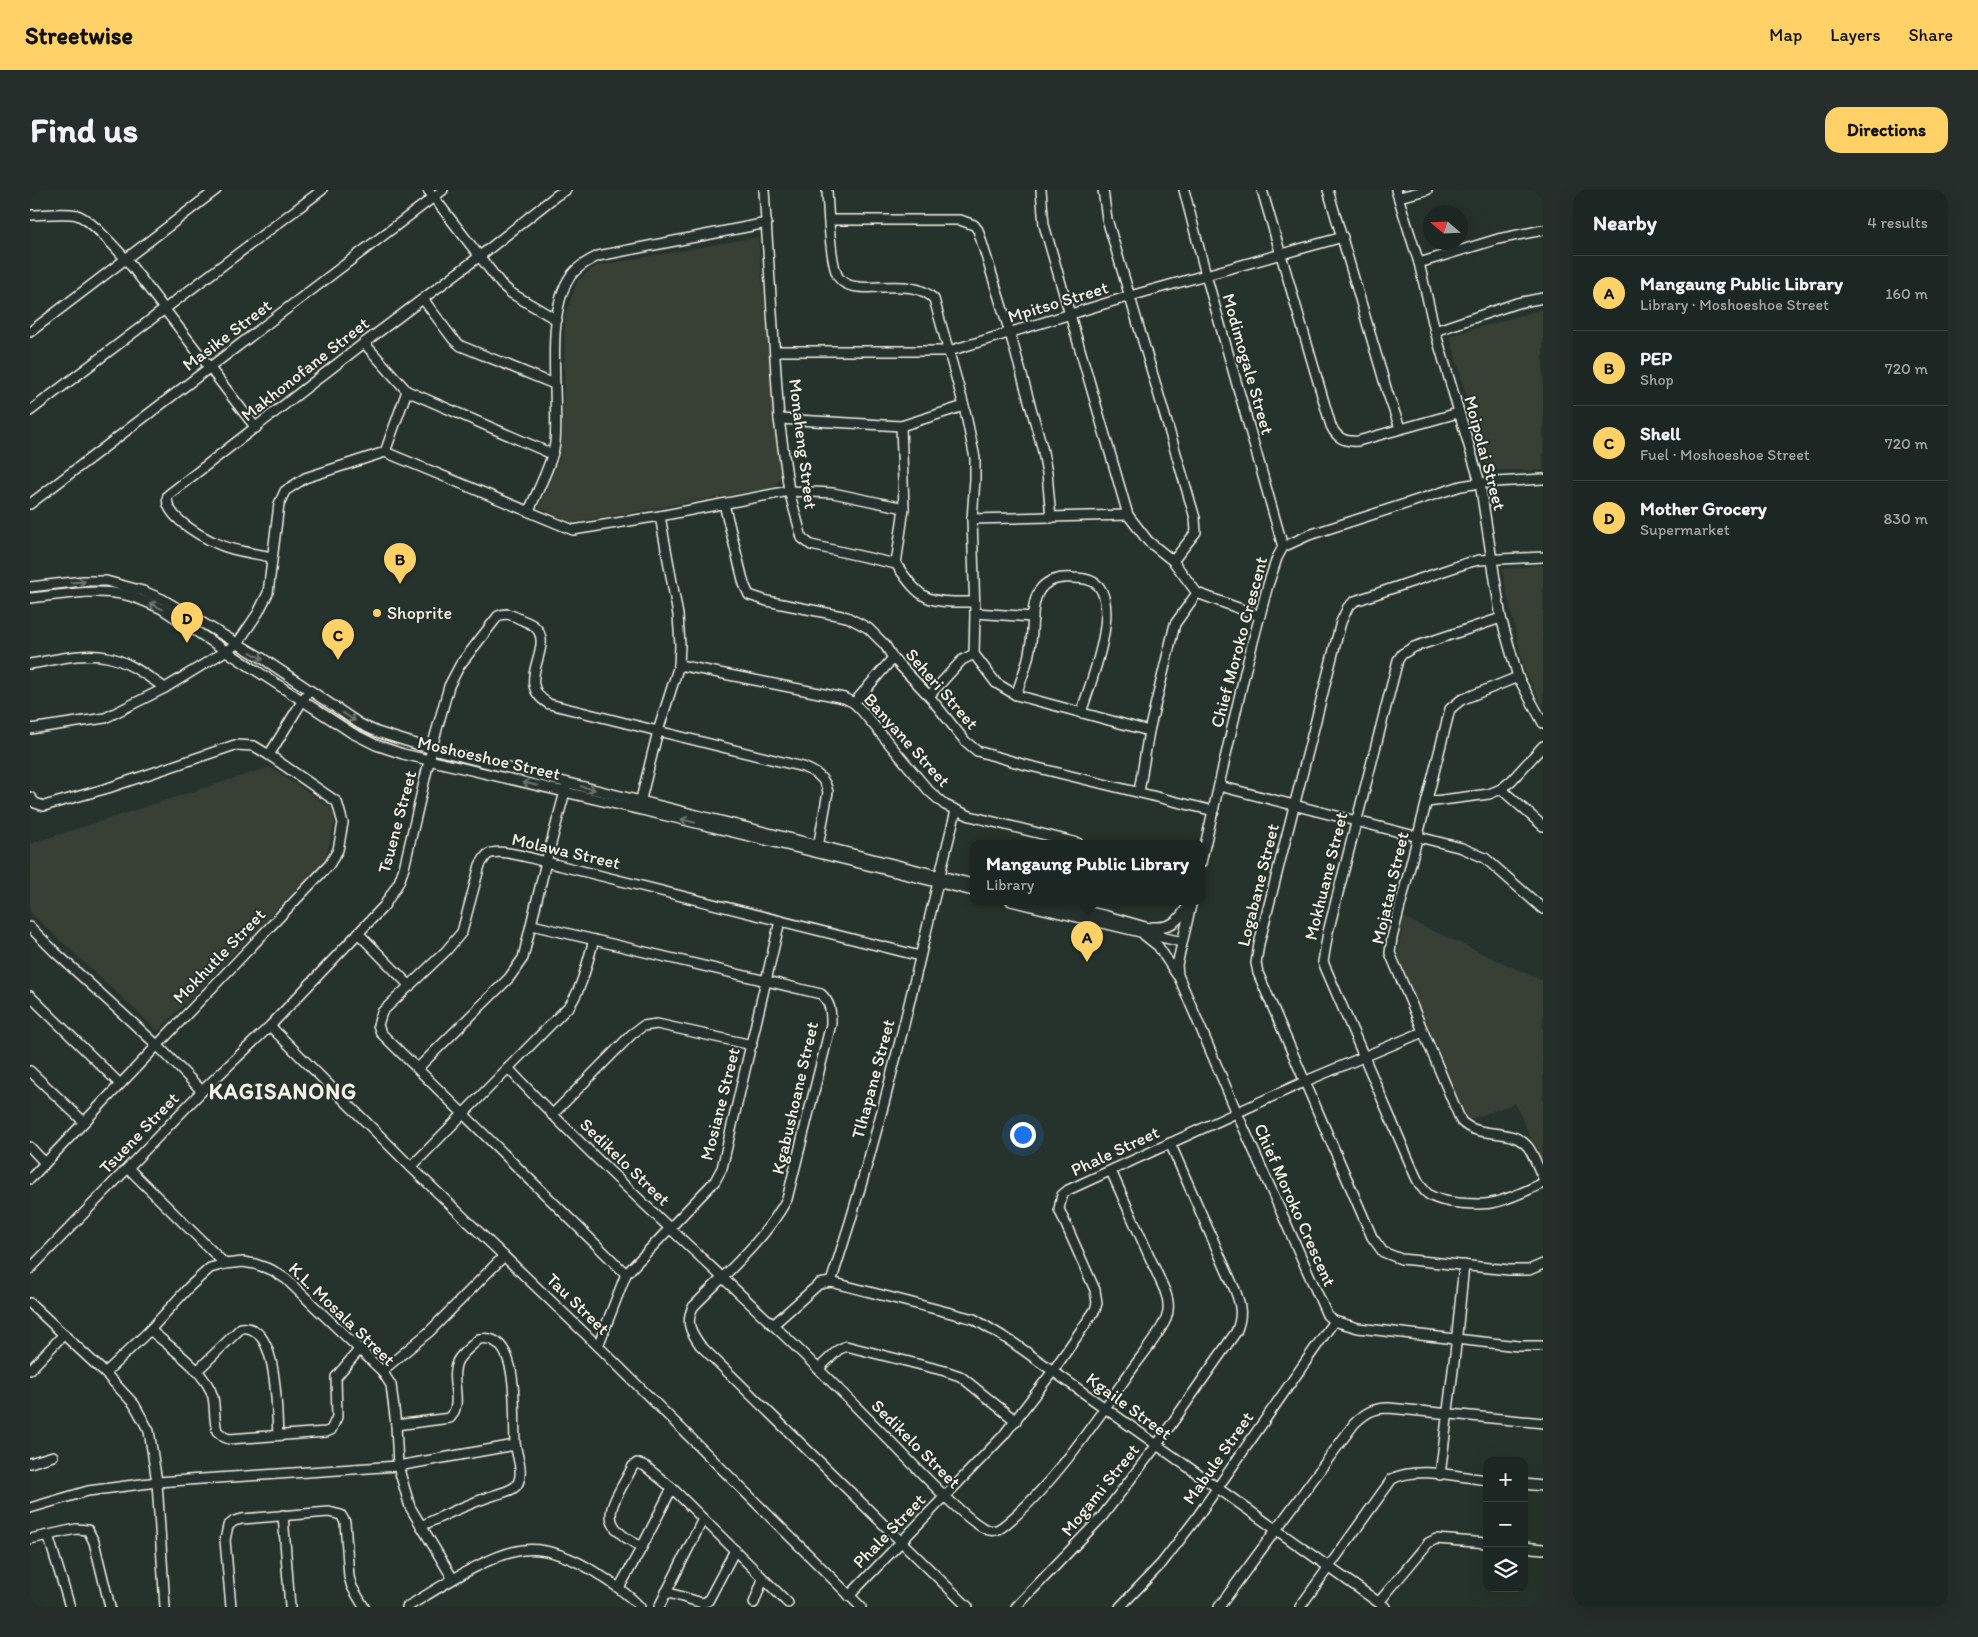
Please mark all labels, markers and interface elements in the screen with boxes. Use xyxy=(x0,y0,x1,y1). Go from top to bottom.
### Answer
text: Streetwise xyxy=(25,21,133,50)
text: Map xyxy=(1769,24,1802,46)
text: Layers xyxy=(1830,24,1880,46)
text: Share xyxy=(1908,24,1953,46)
button: Directions xyxy=(1825,107,1948,153)
text: Find us xyxy=(30,109,138,151)
north arrow xyxy=(1423,205,1468,250)
text: Nearby xyxy=(1593,210,1657,235)
text: 4 results xyxy=(1867,213,1928,232)
text: Mangaung Public Library xyxy=(1640,272,1843,295)
street label: Mpitso Street xyxy=(1005,276,1111,328)
text: A xyxy=(1604,284,1614,303)
text: 160 m xyxy=(1885,284,1928,303)
street label: Modimogale Street xyxy=(1217,291,1279,437)
street label: Masike Street xyxy=(178,294,276,376)
text: Library · Moshoeshoe Street xyxy=(1640,295,1829,314)
street label: Makhonofane Street xyxy=(237,312,374,426)
text: PEP xyxy=(1640,347,1672,370)
text: B xyxy=(1604,359,1614,378)
text: 720 m xyxy=(1885,359,1928,378)
text: Shop xyxy=(1640,370,1674,389)
street label: Monaheng Street xyxy=(784,377,822,511)
street label: Moipolai Street xyxy=(1459,393,1511,513)
text: Shell xyxy=(1640,422,1681,445)
text: C xyxy=(1604,434,1614,453)
text: 720 m xyxy=(1885,434,1928,453)
text: Fuel · Moshoeshoe Street xyxy=(1640,445,1810,464)
text: Mother Grocery xyxy=(1640,497,1767,520)
text: D xyxy=(1604,509,1614,528)
text: 830 m xyxy=(1884,509,1928,528)
text: Supermarket xyxy=(1640,520,1730,539)
pin: B xyxy=(384,543,416,584)
street label: Chief Moroko Crescent xyxy=(1206,554,1273,730)
one-way arrow xyxy=(70,577,86,587)
one-way arrow xyxy=(149,601,164,611)
pin: D xyxy=(171,602,203,643)
place label: Shoprite xyxy=(387,602,452,624)
marker: Shoprite xyxy=(371,607,383,619)
pin: C xyxy=(322,619,354,660)
street label: Seheri Street xyxy=(901,644,983,734)
one-way arrow xyxy=(250,651,264,661)
street label: Banyane Street xyxy=(859,688,955,792)
one-way arrow xyxy=(342,712,356,722)
street label: Moshoeshoe Street xyxy=(415,731,563,785)
street label: Tsuene Street xyxy=(373,768,421,876)
one-way arrow xyxy=(522,779,538,788)
one-way arrow xyxy=(579,784,595,793)
street label: Mokhuane Street xyxy=(1299,809,1353,942)
one-way arrow xyxy=(681,816,697,825)
street label: Logabane Street xyxy=(1232,821,1284,949)
street label: Molawa Street xyxy=(510,828,623,874)
street label: Mojatau Street xyxy=(1366,829,1414,946)
popup xyxy=(970,840,1205,905)
text: Mangaung Public Library xyxy=(986,852,1189,875)
text: Library xyxy=(986,875,1034,894)
street label: Mokhutle Street xyxy=(168,904,270,1008)
pin: A xyxy=(1071,921,1103,962)
street label: Tlhapane Street xyxy=(846,1017,900,1141)
street label: Kgabushoane Street xyxy=(767,1019,823,1176)
street label: Mosiane Street xyxy=(695,1045,745,1163)
district label: KAGISANONG xyxy=(209,1078,357,1105)
street label: Tsuene Street xyxy=(95,1087,184,1178)
street label: Sedikelo Street xyxy=(575,1113,675,1211)
street label: Chief Moroko Crescent xyxy=(1249,1120,1341,1290)
street label: Phale Street xyxy=(1067,1121,1163,1181)
your location xyxy=(1010,1122,1036,1148)
street label: K.L. Mosala Street xyxy=(284,1257,400,1371)
street label: Tau Street xyxy=(542,1269,614,1340)
street label: Kgaile Street xyxy=(1082,1368,1176,1445)
street label: Sedikelo Street xyxy=(867,1395,965,1493)
street label: Mabule Street xyxy=(1178,1407,1258,1509)
street label: Mogami Street xyxy=(1056,1439,1144,1541)
map controls xyxy=(1483,1457,1528,1592)
button: + xyxy=(1483,1457,1528,1502)
street label: Phale Street xyxy=(848,1489,930,1573)
button: − xyxy=(1483,1502,1528,1547)
button: layers xyxy=(1483,1547,1528,1592)

